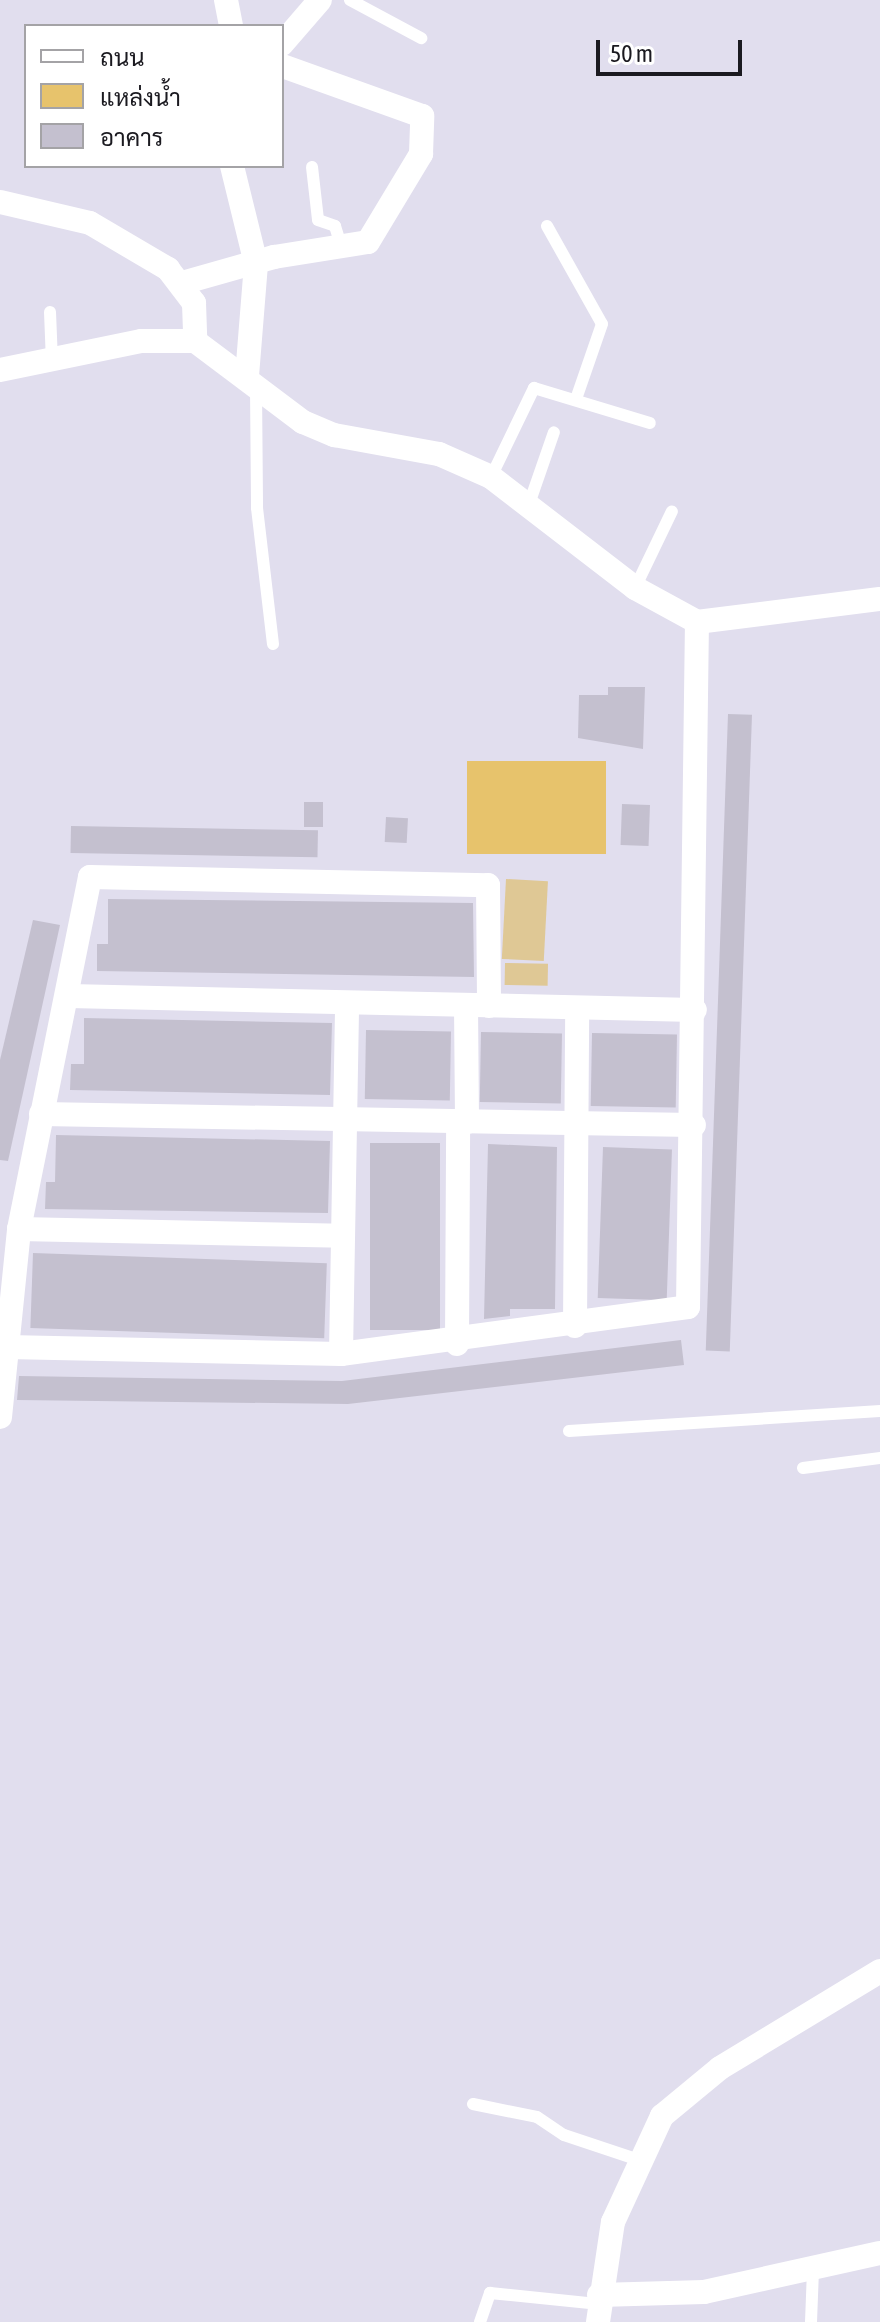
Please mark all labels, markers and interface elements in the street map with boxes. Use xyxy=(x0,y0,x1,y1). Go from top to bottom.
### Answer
legend xyxy=(24,24,284,168)
scale bar xyxy=(600,24,746,74)
text: 50 m xyxy=(610,40,653,67)
text: ถนน xyxy=(100,44,145,71)
text: แหล่งน้ำ xyxy=(100,84,181,111)
text: อาคาร xyxy=(100,124,163,151)

